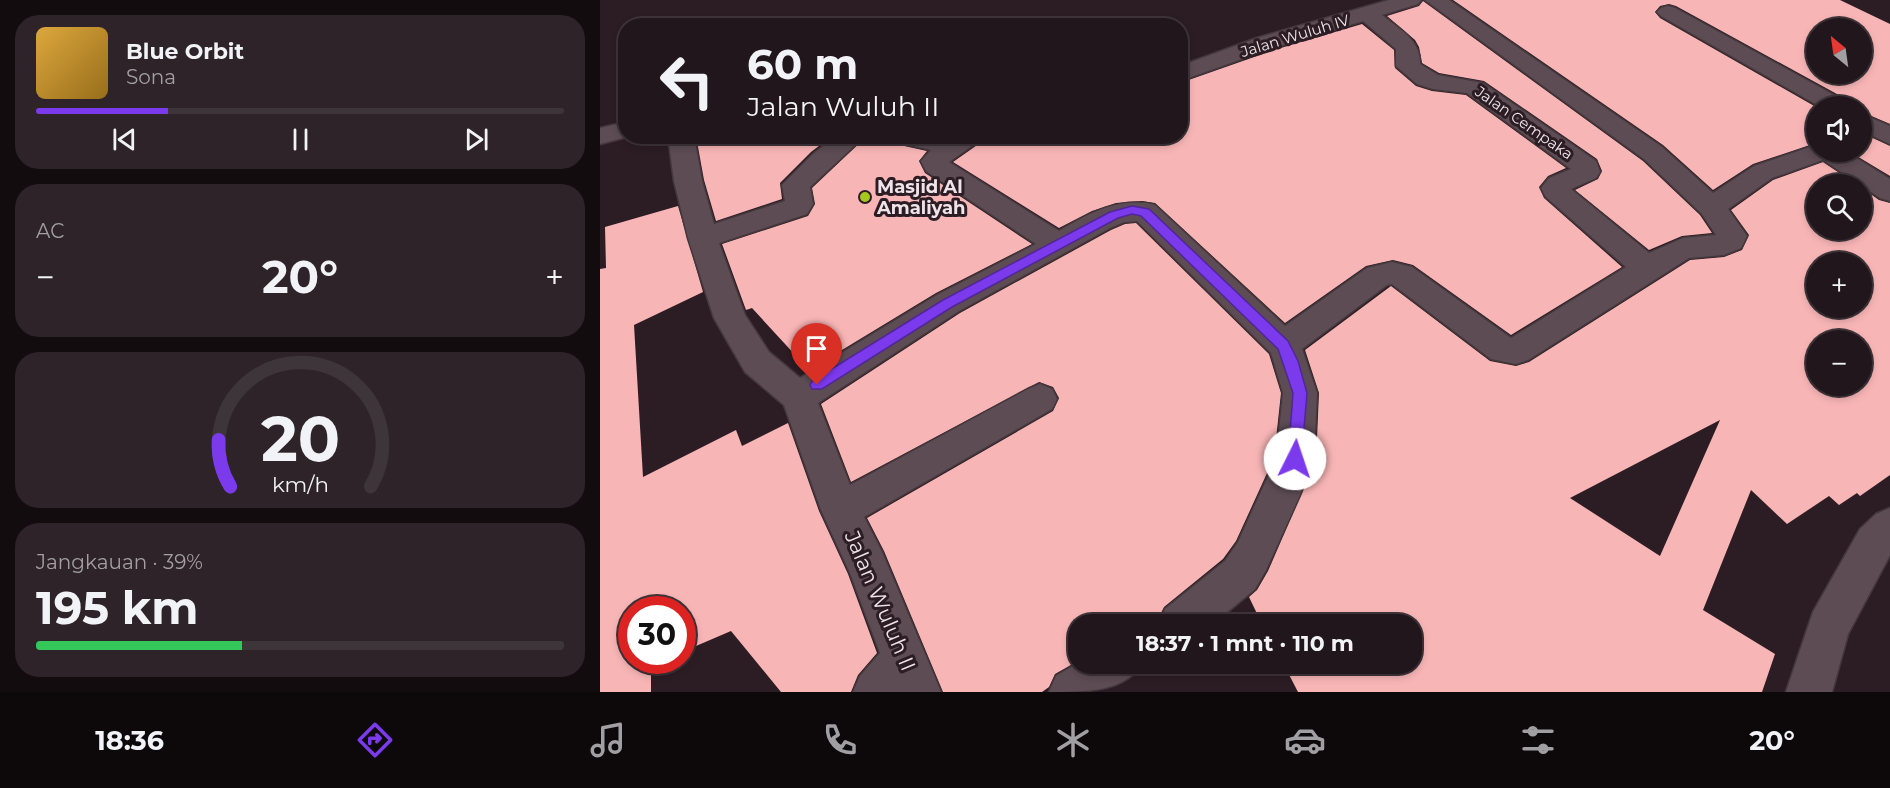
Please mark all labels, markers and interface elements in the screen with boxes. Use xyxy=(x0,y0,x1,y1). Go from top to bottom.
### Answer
street label: Jalan Wuluh IV xyxy=(1237,10,1352,61)
north arrow xyxy=(1806,18,1872,84)
map controls xyxy=(1806,18,1872,396)
text: Blue Orbit xyxy=(126,38,244,65)
text: 60 m xyxy=(747,38,858,90)
icon: left xyxy=(648,42,726,120)
text: Sona xyxy=(126,65,176,89)
street label: Jalan Cempaka xyxy=(1471,81,1577,163)
text: Jalan Wuluh II xyxy=(747,90,939,123)
button: sound xyxy=(1806,96,1872,162)
icon: previous xyxy=(108,123,141,156)
icon: pause xyxy=(284,123,317,156)
icon: next xyxy=(460,123,493,156)
button: search xyxy=(1806,174,1872,240)
place label: Masjid Al Amaliyah xyxy=(876,176,966,219)
marker: Masjid Al Amaliyah xyxy=(858,190,872,204)
text: AC xyxy=(36,219,64,243)
text: 20° xyxy=(262,249,338,304)
button: + xyxy=(1806,252,1872,318)
text: − xyxy=(36,257,55,297)
text: + xyxy=(545,257,564,297)
pin xyxy=(791,323,842,385)
button: − xyxy=(1806,330,1872,396)
icon: arrive xyxy=(800,332,833,365)
text: 20 xyxy=(260,402,340,478)
position arrow xyxy=(1263,427,1327,491)
text: km/h xyxy=(271,472,329,498)
street label: Jalan Wuluh II xyxy=(839,526,921,675)
text: Jangkauan · 39% xyxy=(36,550,203,574)
text: 195 km xyxy=(36,580,198,635)
speed limit sign: 30 xyxy=(618,596,696,674)
text: 18:37 · 1 mnt · 110 m xyxy=(1136,630,1354,657)
icon: directions xyxy=(354,719,396,761)
icon: music xyxy=(587,719,629,761)
icon: phone xyxy=(819,719,861,761)
icon: climate xyxy=(1052,719,1094,761)
icon: car xyxy=(1284,719,1326,761)
icon: filters xyxy=(1517,719,1559,761)
text: 18:36 xyxy=(95,724,164,757)
text: 20° xyxy=(1749,724,1795,757)

